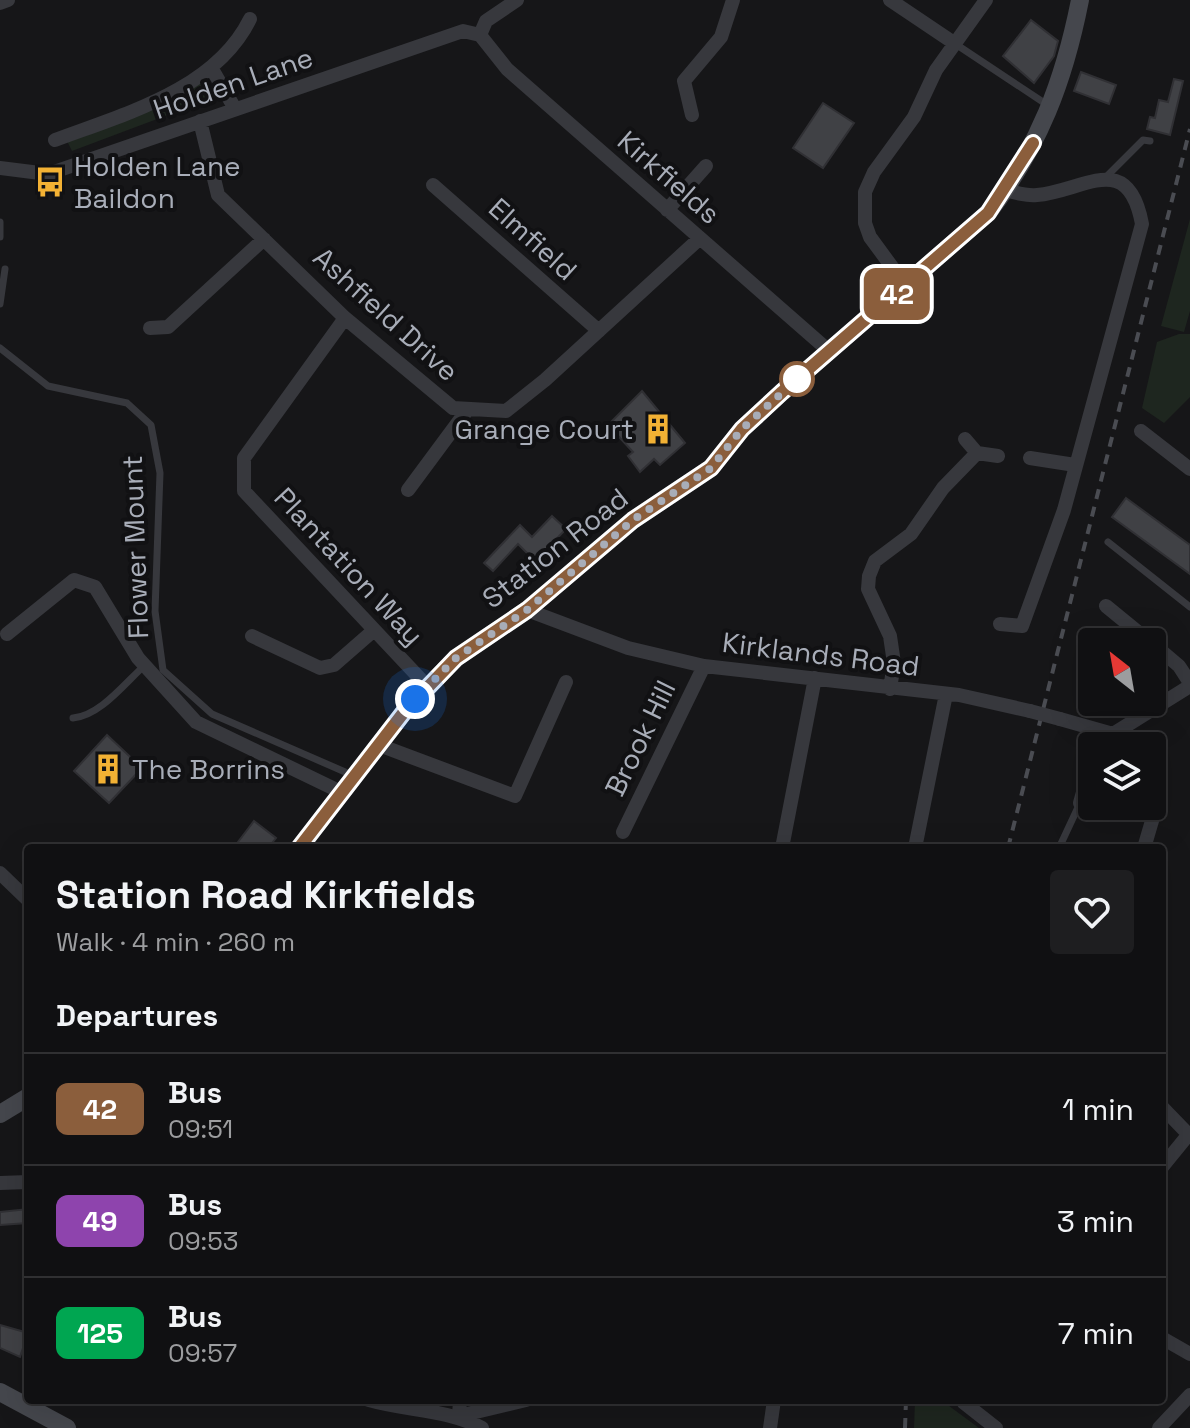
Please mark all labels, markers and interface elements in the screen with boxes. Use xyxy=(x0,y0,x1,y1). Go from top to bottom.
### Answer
street label: Holden Lane xyxy=(148,39,318,127)
street label: Kirkfields xyxy=(610,123,728,231)
place label: Holden Lane Baildon xyxy=(74,148,241,216)
bus stop icon: Holden Lane Baildon xyxy=(33,165,67,199)
street label: Elmfield xyxy=(481,190,585,288)
street label: Ashfield Drive xyxy=(306,239,466,389)
line badge: 42 xyxy=(861,268,933,320)
text: 42 xyxy=(880,276,914,312)
unlabelled marker xyxy=(780,362,814,396)
place label: Grange Court xyxy=(455,411,634,447)
building icon: Grange Court xyxy=(641,412,675,446)
street label: Flower Mount xyxy=(114,455,156,639)
street label: Plantation Way xyxy=(267,480,431,652)
street label: Station Road xyxy=(475,480,635,616)
street label: Kirklands Road xyxy=(720,624,922,684)
north arrow xyxy=(1078,628,1166,716)
map controls xyxy=(1078,628,1166,820)
street label: Brook Hill xyxy=(597,674,683,802)
your location xyxy=(395,679,435,719)
button: layers xyxy=(1078,732,1166,820)
place label: The Borrins xyxy=(132,751,285,787)
building icon: The Borrins xyxy=(91,752,125,786)
button: heart xyxy=(1050,870,1134,954)
text: Station Road Kirkfields xyxy=(56,871,476,919)
text: Walk · 4 min · 260 m xyxy=(56,925,295,959)
text: Departures xyxy=(56,996,218,1035)
text: Bus xyxy=(168,1073,222,1112)
text: 1 min xyxy=(1062,1090,1134,1129)
text: 42 xyxy=(83,1091,117,1127)
text: 09:51 xyxy=(168,1112,233,1146)
text: Bus xyxy=(168,1185,222,1224)
text: 3 min xyxy=(1057,1202,1134,1241)
text: 49 xyxy=(82,1203,118,1239)
text: 09:53 xyxy=(168,1224,238,1258)
text: Bus xyxy=(168,1297,222,1336)
text: 7 min xyxy=(1058,1314,1134,1353)
text: 125 xyxy=(77,1315,123,1351)
text: 09:57 xyxy=(168,1336,237,1370)

